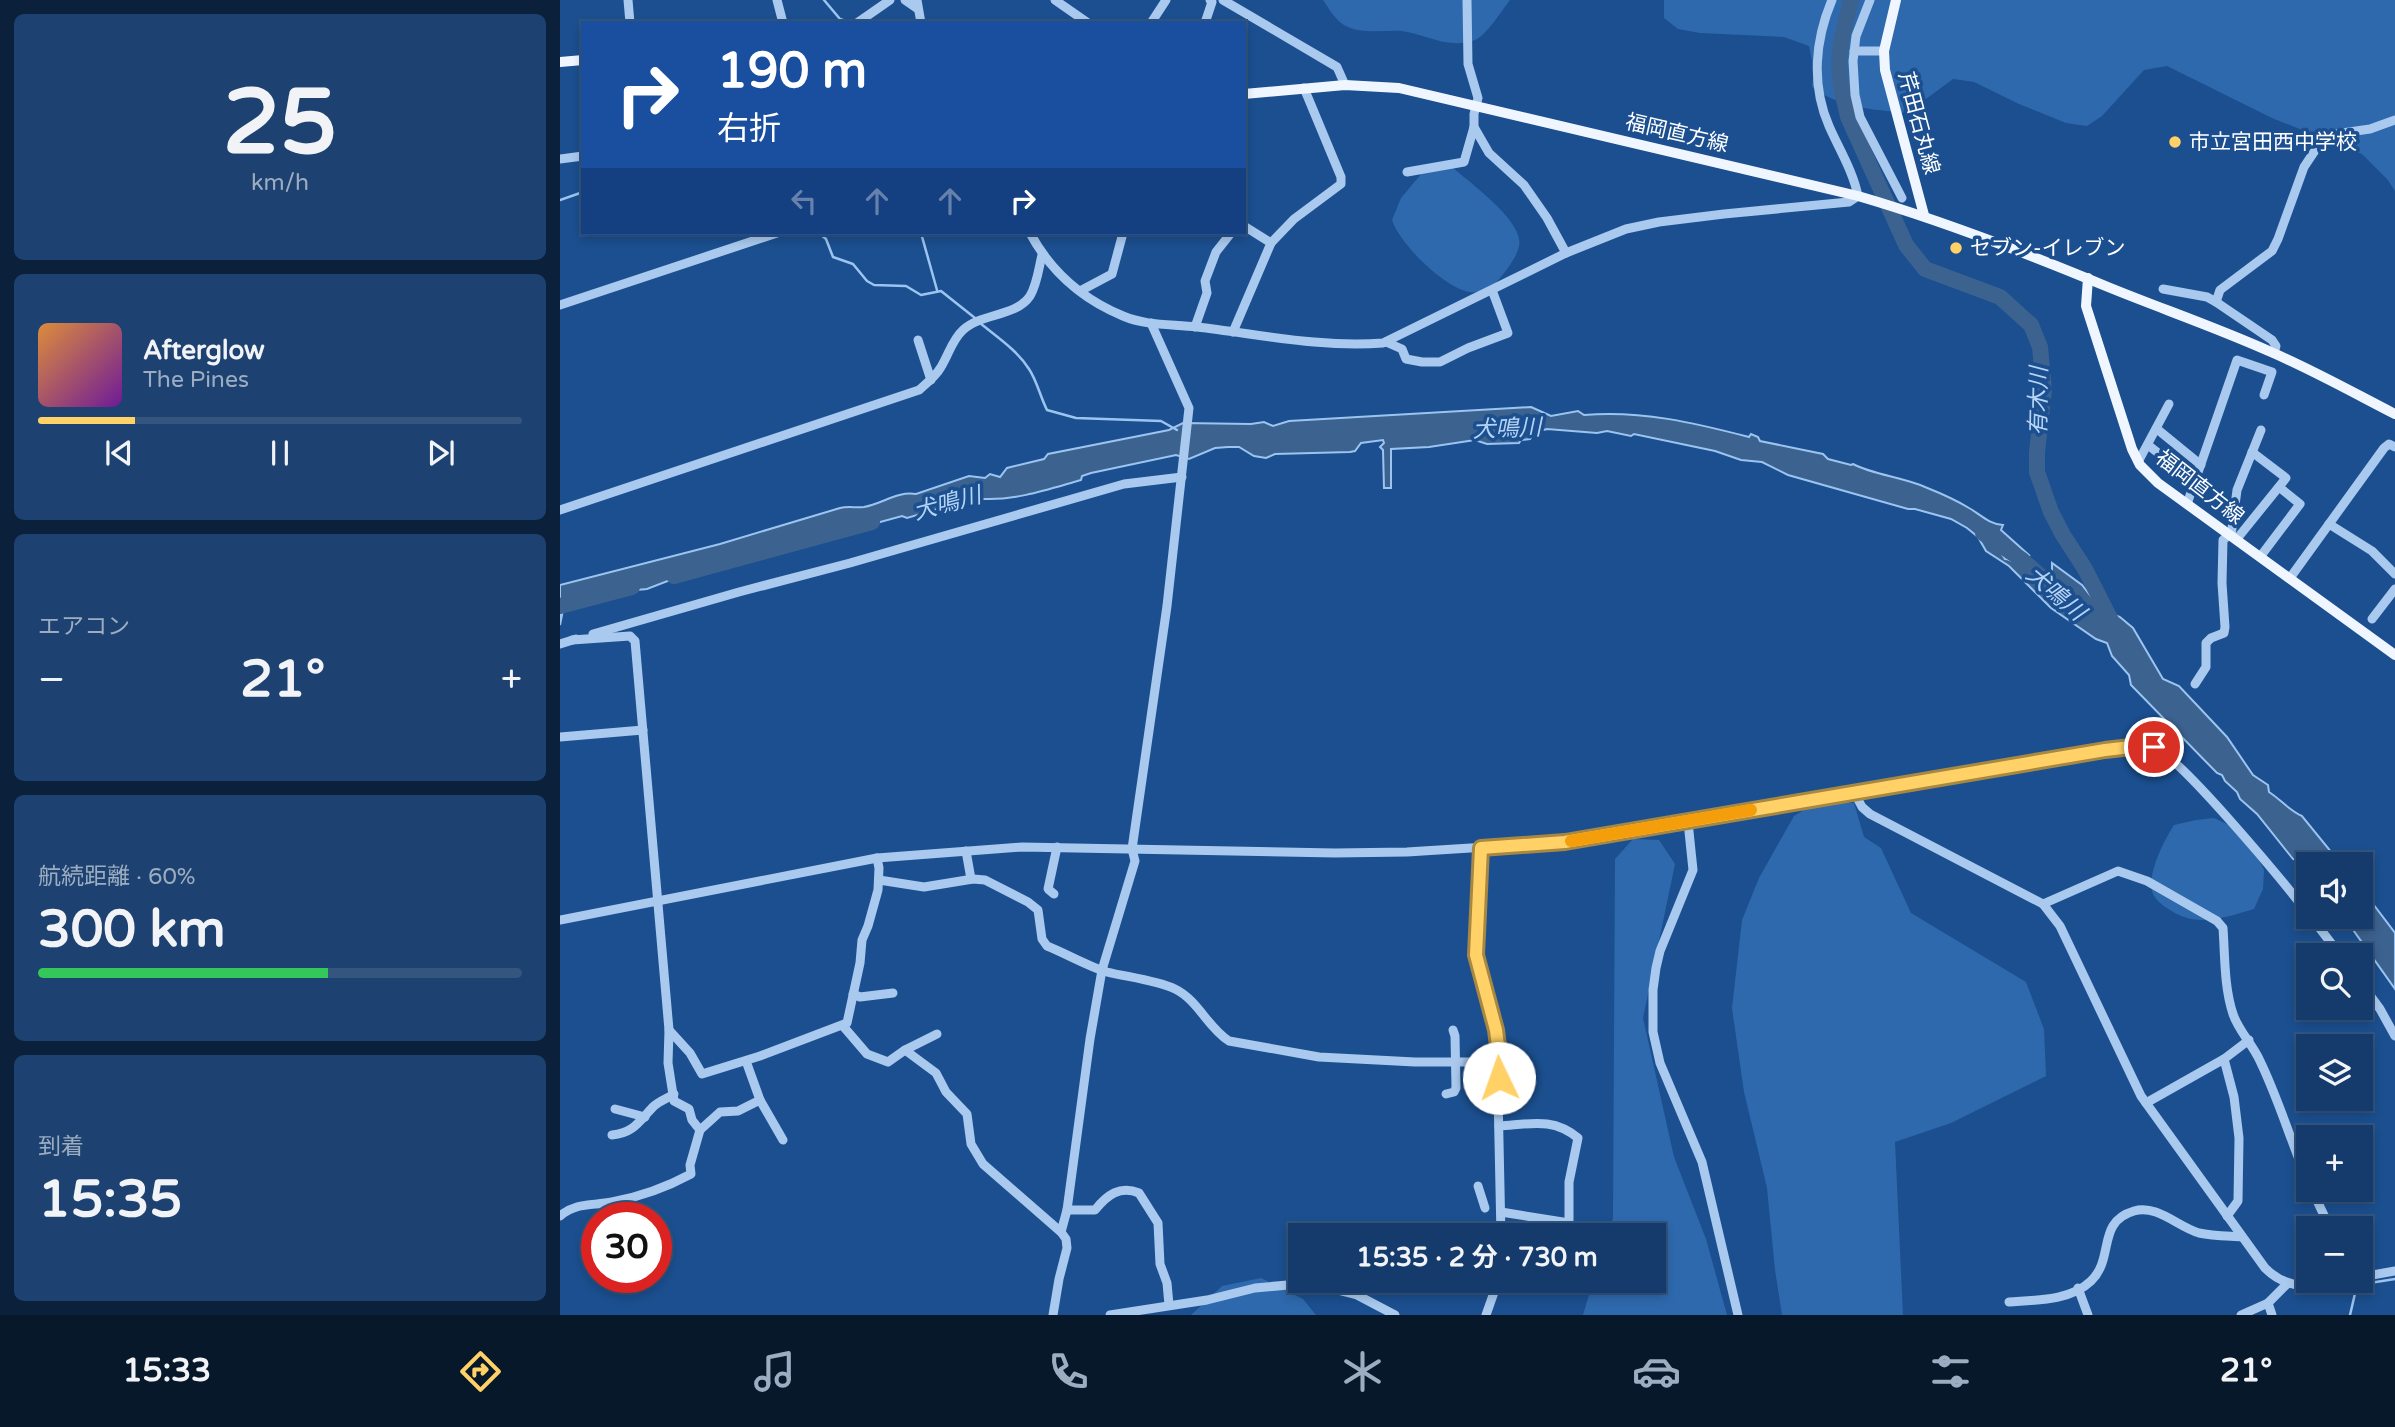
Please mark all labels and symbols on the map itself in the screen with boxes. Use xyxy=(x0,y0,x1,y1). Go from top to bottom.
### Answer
street label: 芹田石丸線 xyxy=(1893,69,1944,177)
street label: 福岡直方線 xyxy=(1623,109,1731,157)
place label: 市立宮田西中学校 xyxy=(2189,130,2357,155)
marker: 市立宮田西中学校 xyxy=(2167,134,2183,150)
place label: セブン-イレブン xyxy=(1970,236,2126,261)
marker: セブン-イレブン xyxy=(1948,240,1964,256)
water label: 有木川 xyxy=(2024,363,2054,436)
water label: 犬鳴川 xyxy=(1472,414,1545,444)
street label: 福岡直方線 xyxy=(2151,445,2249,530)
water label: 犬鳴川 xyxy=(910,481,987,526)
water label: 犬鳴川 xyxy=(2020,561,2093,629)
pin xyxy=(2124,717,2184,777)
position arrow xyxy=(1462,1041,1536,1115)
speed limit sign: 30 xyxy=(581,1202,672,1293)

